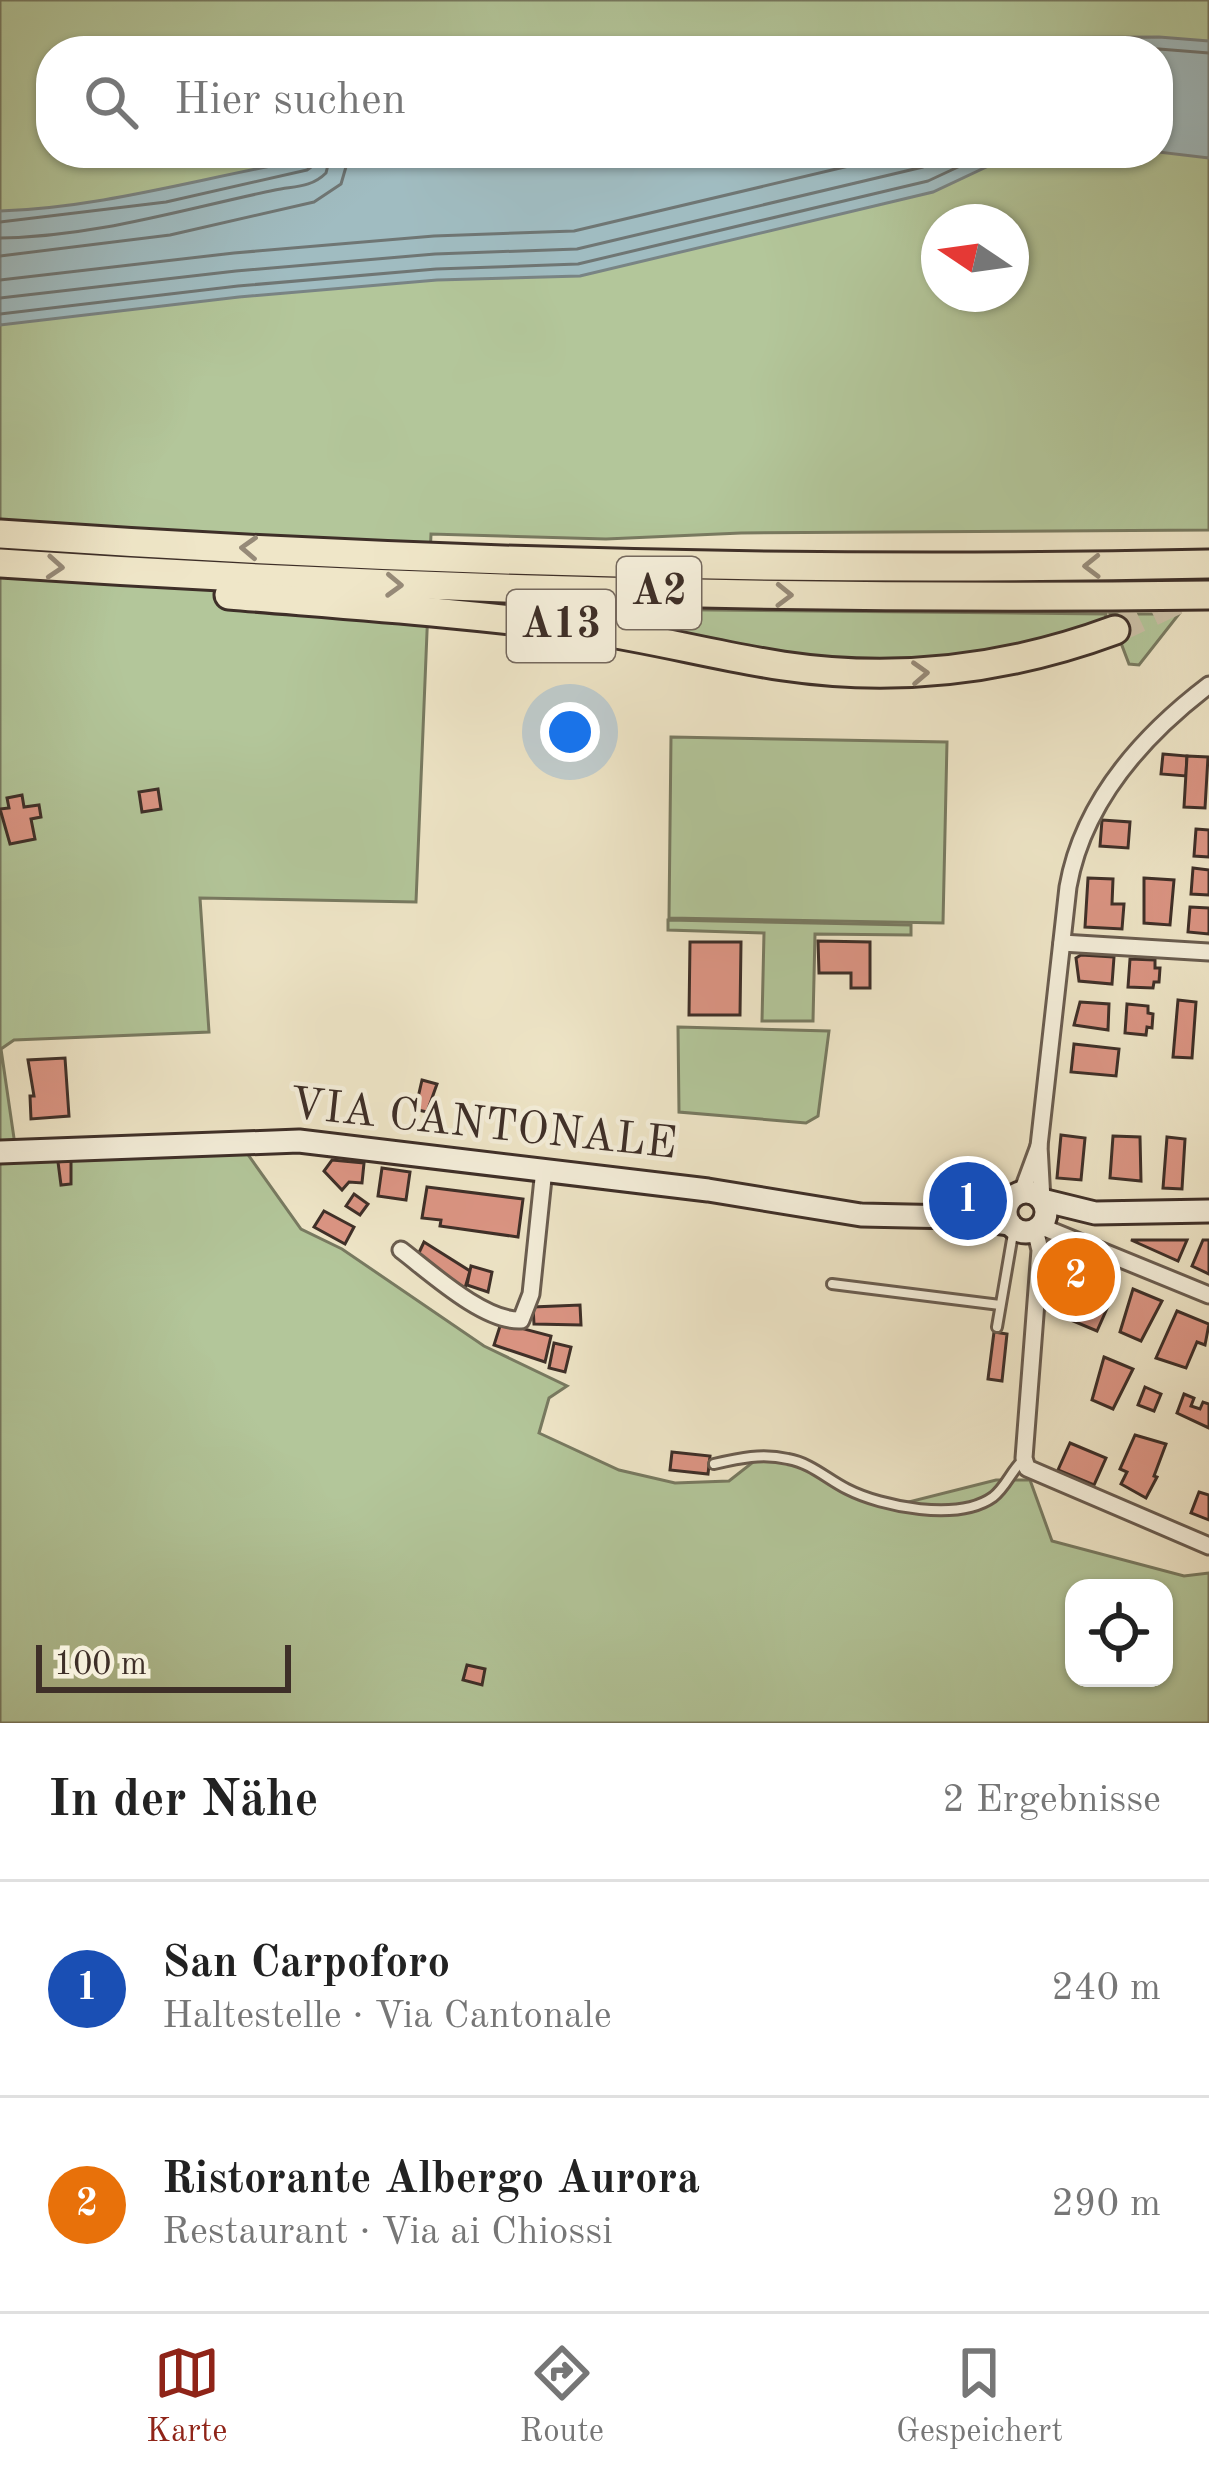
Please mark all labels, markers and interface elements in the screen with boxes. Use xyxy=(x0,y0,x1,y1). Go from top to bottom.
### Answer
search box xyxy=(36,36,1173,168)
icon: search xyxy=(78,69,144,135)
text: Hier suchen xyxy=(174,79,406,124)
north arrow xyxy=(921,204,1029,312)
one-way arrow xyxy=(239,535,258,561)
one-way arrow xyxy=(1082,553,1101,579)
one-way arrow xyxy=(46,554,65,580)
road number: A2 xyxy=(617,557,701,629)
one-way arrow xyxy=(386,572,404,598)
one-way arrow xyxy=(775,582,794,608)
road number: A13 xyxy=(507,590,615,662)
one-way arrow xyxy=(911,660,930,686)
your location xyxy=(540,702,600,762)
street label: VIA CANTONALE xyxy=(287,1083,679,1169)
pin: 1 xyxy=(929,1156,1007,1246)
pin: 2 xyxy=(1037,1232,1115,1322)
map controls xyxy=(1065,1579,1173,1687)
button: locate xyxy=(1065,1579,1173,1687)
scale bar xyxy=(36,1639,291,1692)
text: 100 m xyxy=(54,1649,147,1682)
text: In der Nähe xyxy=(48,1776,319,1827)
text: 2 Ergebnisse xyxy=(942,1781,1161,1820)
text: San Carpoforo xyxy=(162,1942,450,1987)
text: 1 xyxy=(76,1969,98,2008)
text: 240 m xyxy=(1051,1969,1161,2008)
text: Haltestelle · Via Cantonale xyxy=(162,1997,612,2036)
text: Ristorante Albergo Aurora xyxy=(162,2158,700,2203)
text: 2 xyxy=(76,2185,98,2224)
text: 290 m xyxy=(1051,2185,1161,2224)
text: Restaurant · Via ai Chiossi xyxy=(162,2213,613,2252)
tab: Karte xyxy=(146,2340,228,2453)
tab: Route xyxy=(520,2340,604,2453)
tab: Gespeichert xyxy=(896,2340,1063,2453)

